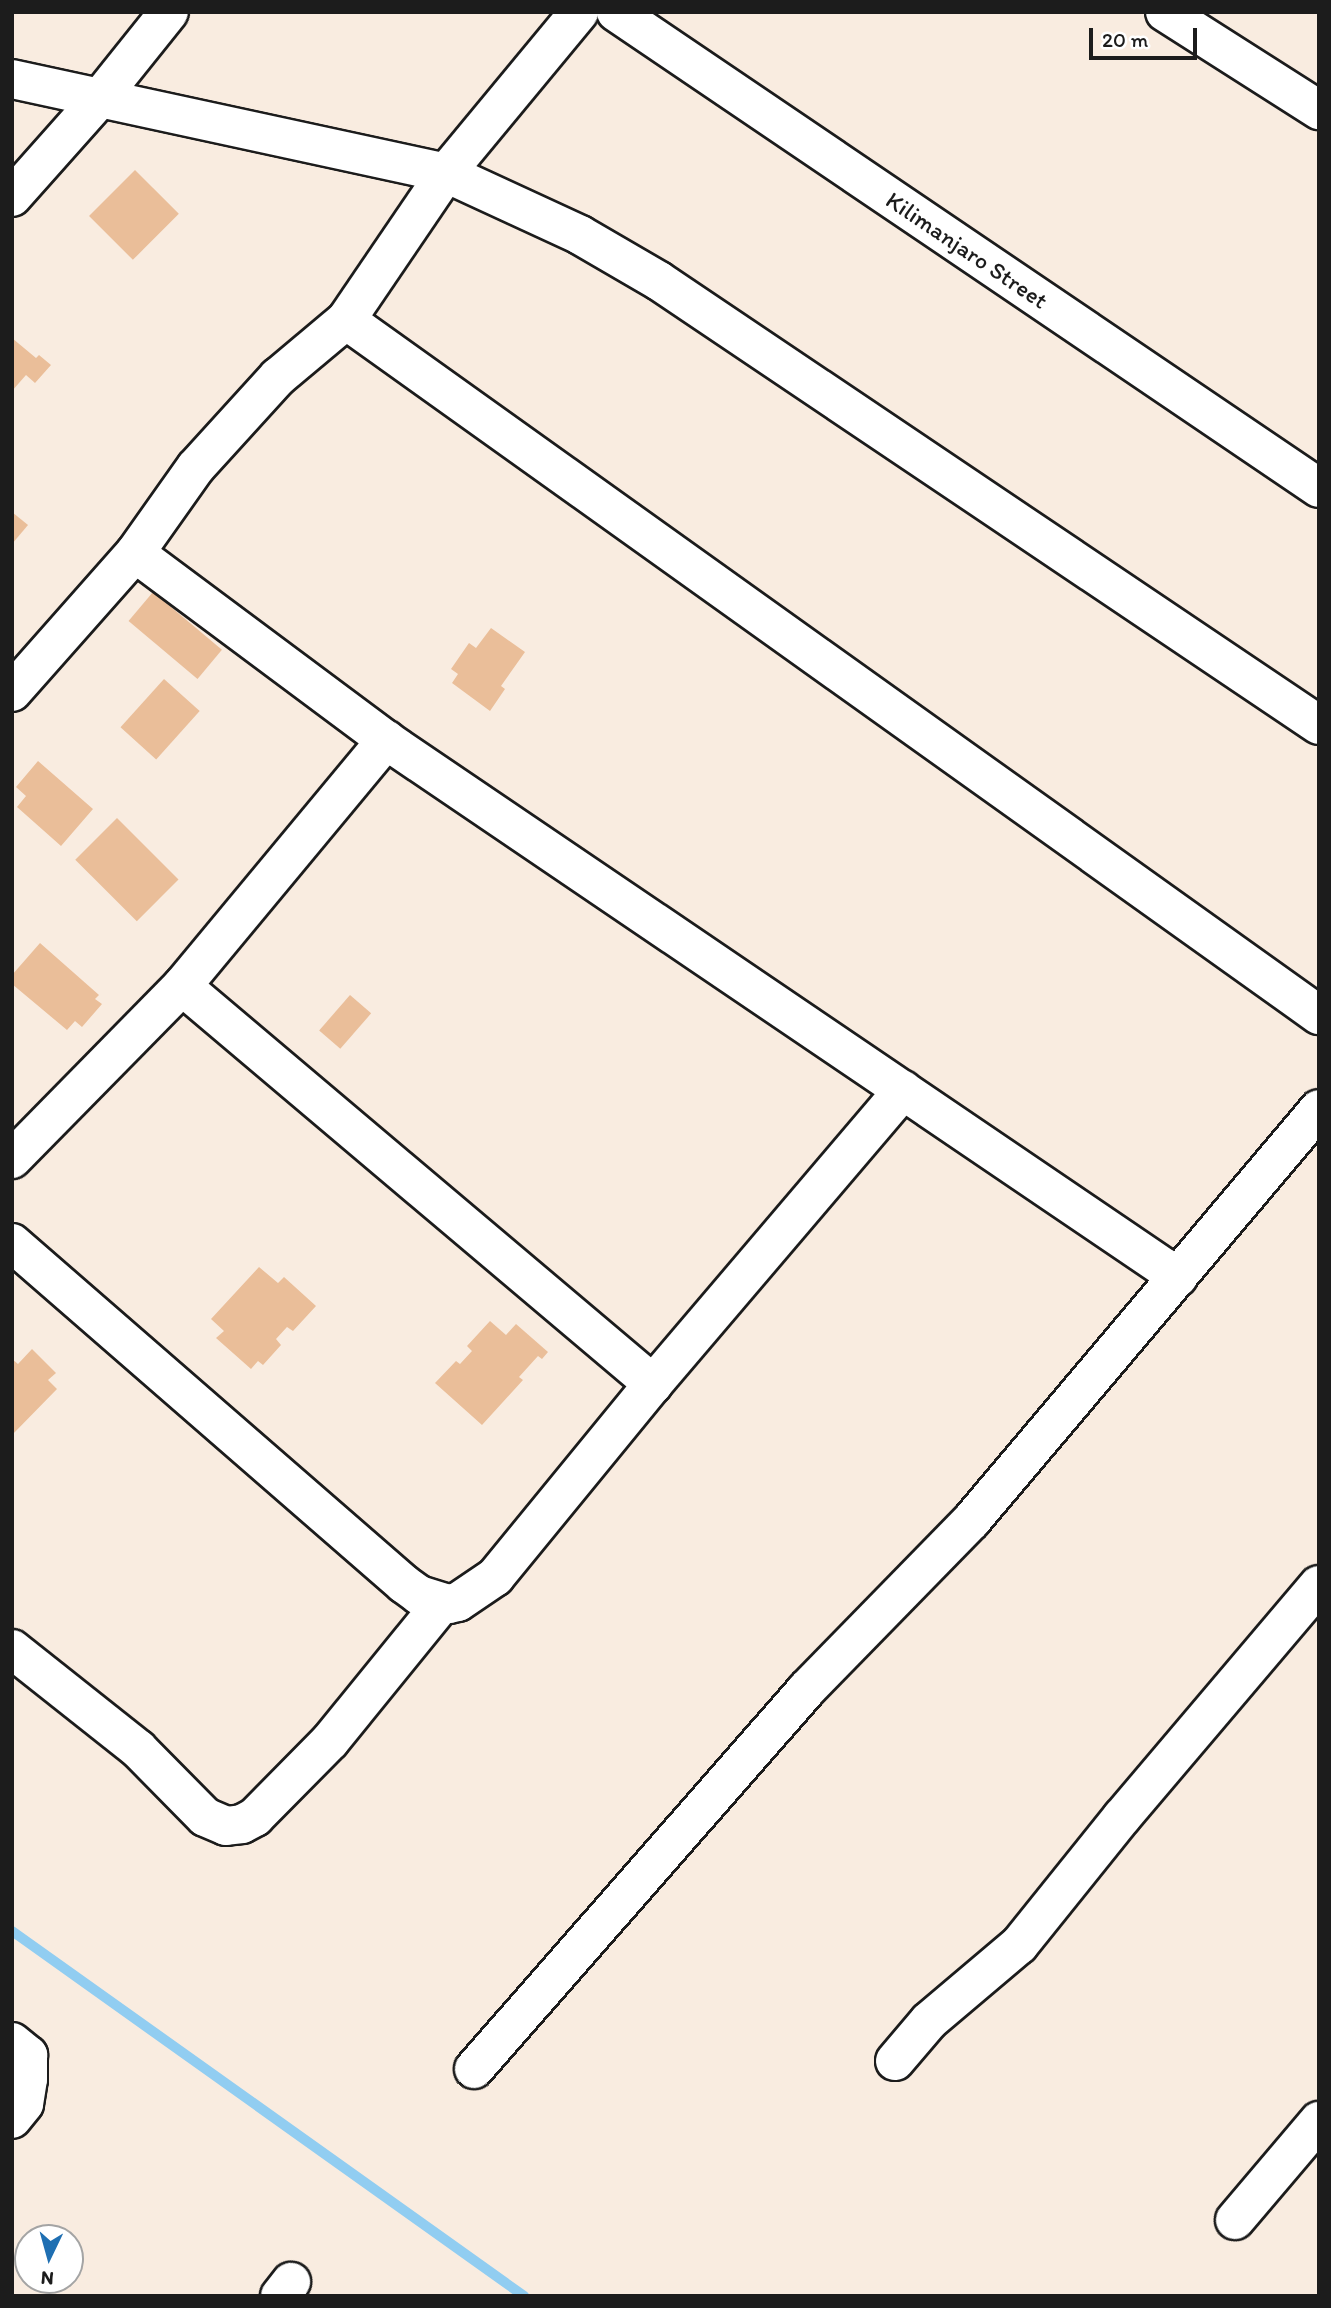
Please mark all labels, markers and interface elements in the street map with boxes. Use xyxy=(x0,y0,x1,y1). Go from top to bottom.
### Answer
scale bar xyxy=(1093,14,1202,58)
text: 20 m xyxy=(1102,27,1148,52)
street label: Kilimanjaro Street xyxy=(881,185,1053,315)
north arrow xyxy=(14,2224,84,2294)
text: N xyxy=(40,2266,55,2290)

